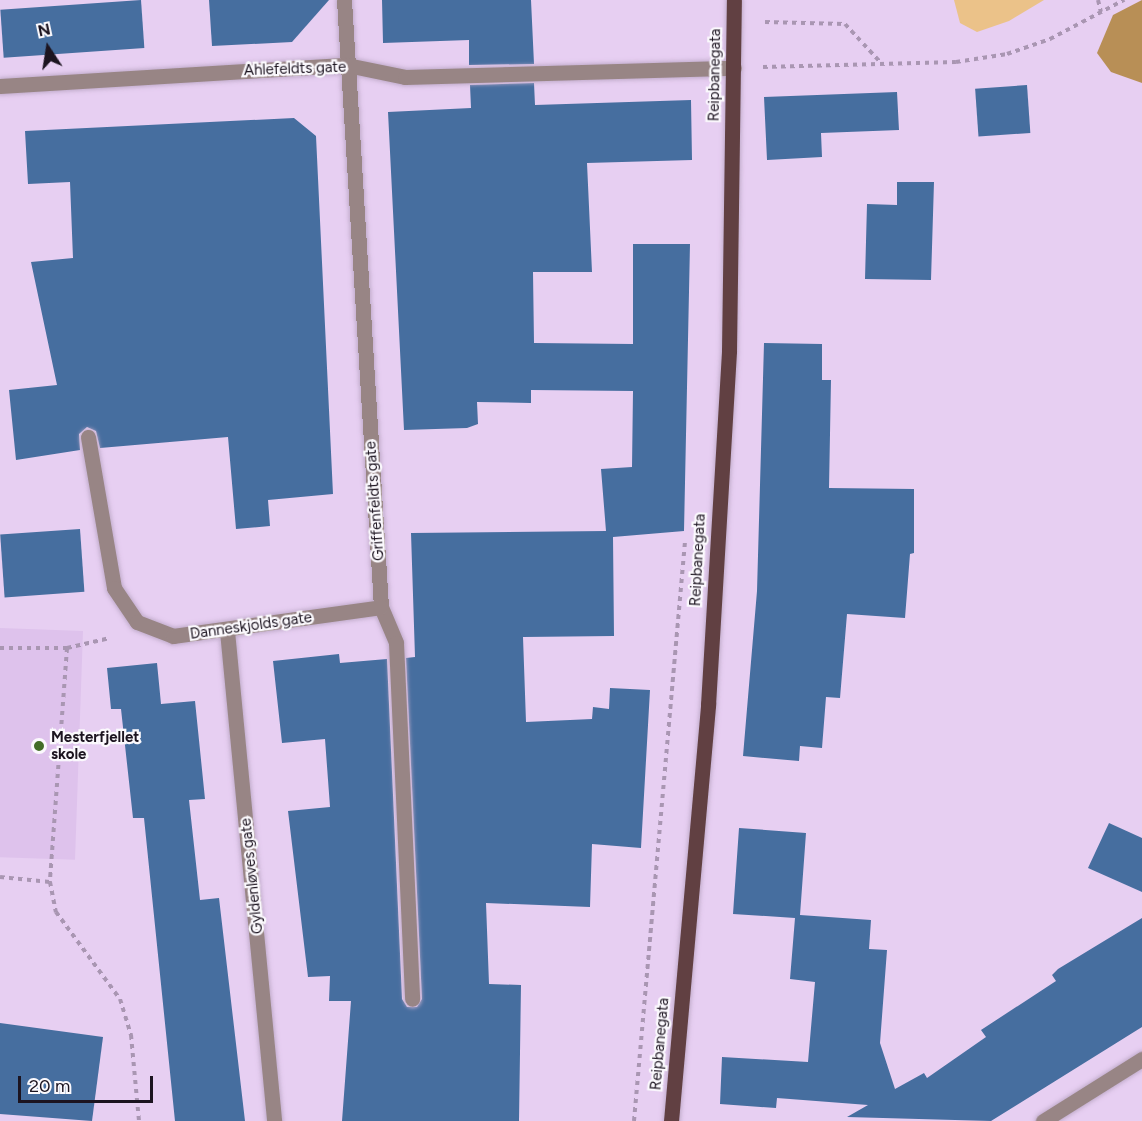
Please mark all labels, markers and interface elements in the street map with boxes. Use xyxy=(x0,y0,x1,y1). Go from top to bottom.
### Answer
north arrow xyxy=(18,18,78,78)
text: N xyxy=(36,19,52,40)
street label: Reipbanegata xyxy=(705,29,725,121)
street label: Ahlefeldts gate xyxy=(244,58,346,80)
street label: Griffenfeldts gate xyxy=(362,441,388,561)
street label: Reipbanegata xyxy=(687,513,709,607)
street label: Danneskjolds gate xyxy=(189,609,313,643)
place label: Mesterfjellet skole xyxy=(51,728,139,763)
marker: Mesterfjellet skole xyxy=(32,739,46,753)
street label: Gyldenløves gate xyxy=(237,817,267,935)
street label: Reipbanegata xyxy=(647,997,673,1091)
scale bar xyxy=(21,1064,156,1102)
text: 20 m xyxy=(29,1075,70,1097)

